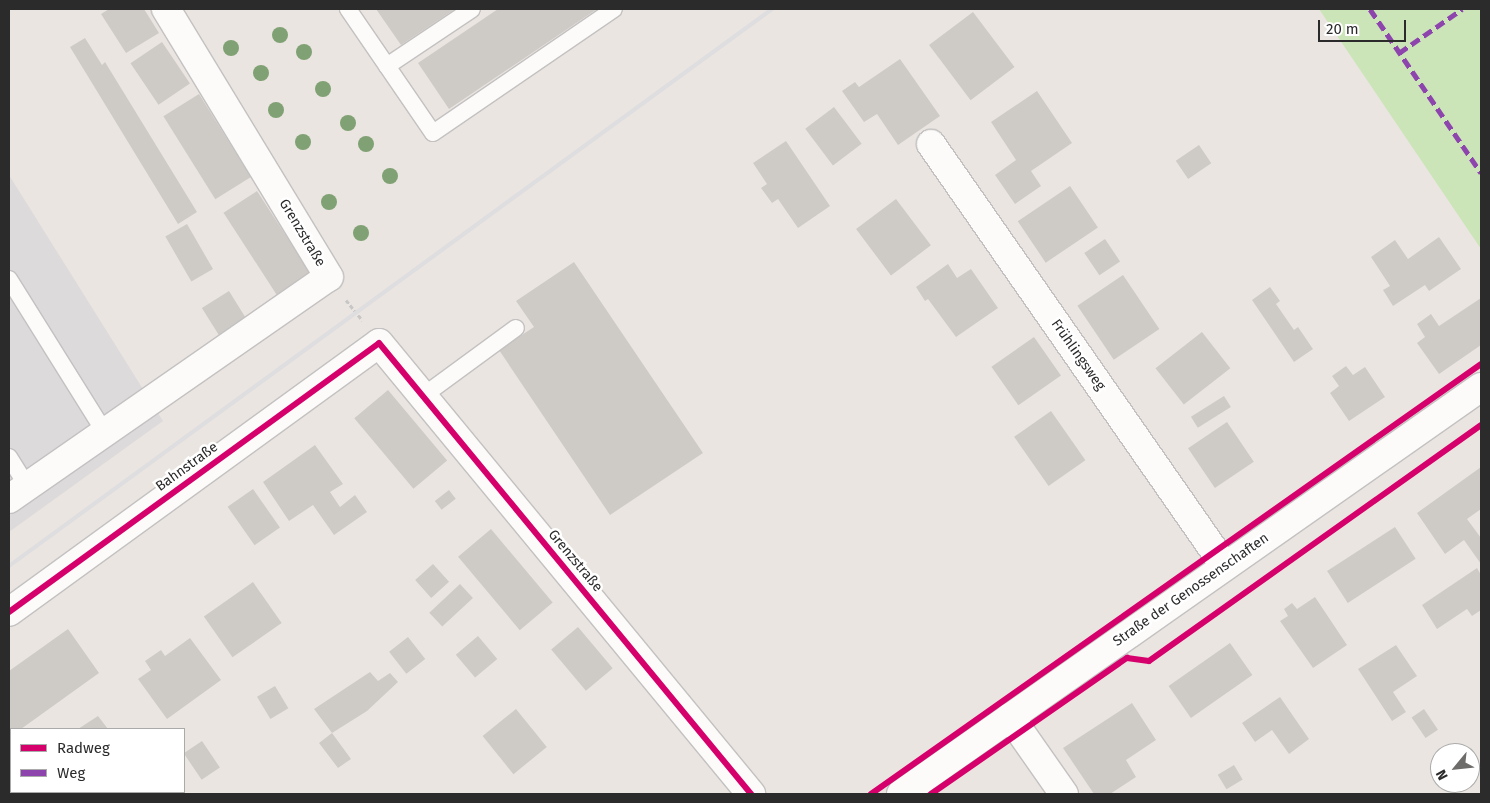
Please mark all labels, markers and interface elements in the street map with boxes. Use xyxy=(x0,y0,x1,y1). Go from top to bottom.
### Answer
scale bar xyxy=(1320,10,1408,42)
text: 20 m xyxy=(1326,20,1359,38)
street label: Grenzstraße xyxy=(275,196,329,270)
street label: Frühlingsweg xyxy=(1047,316,1109,394)
street label: Bahnstraße xyxy=(153,439,221,495)
street label: Grenzstraße xyxy=(544,527,606,595)
street label: Straße der Genossenschaften xyxy=(1110,530,1272,650)
legend xyxy=(10,728,185,793)
text: Radweg xyxy=(57,739,110,757)
north arrow xyxy=(1430,743,1480,793)
text: Weg xyxy=(57,764,85,782)
text: N xyxy=(1433,767,1452,783)

